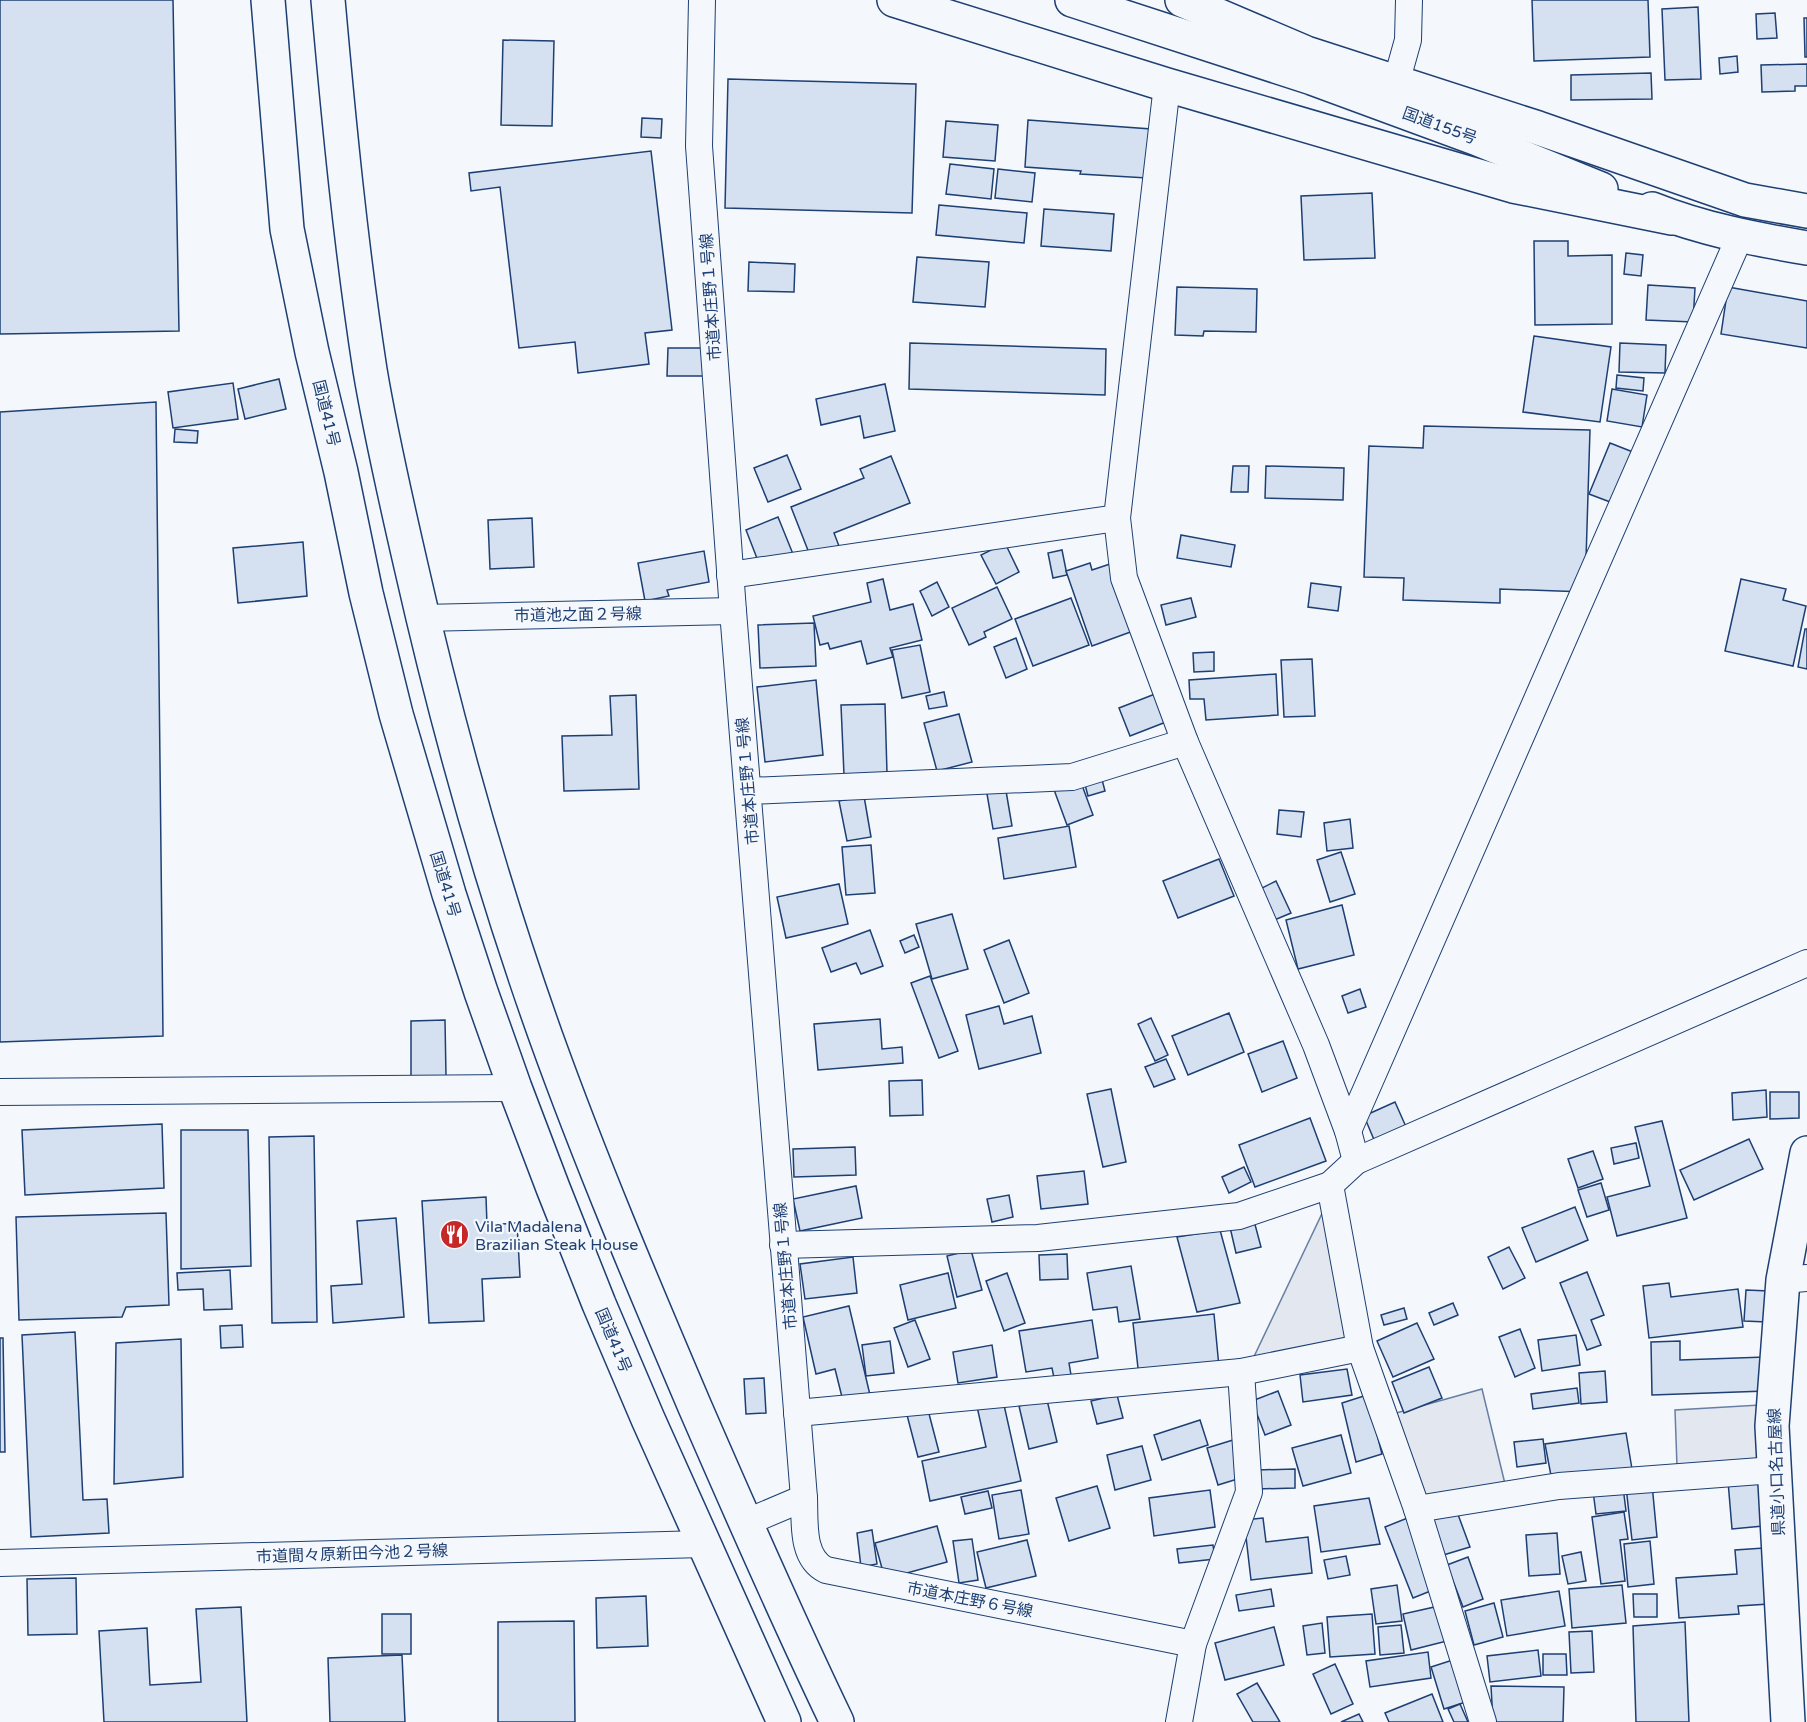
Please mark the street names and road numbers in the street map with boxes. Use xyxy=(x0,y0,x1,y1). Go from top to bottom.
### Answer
street label: 国道155号 xyxy=(1400,103,1480,149)
street label: 市道本庄野１号線 xyxy=(697,232,725,361)
street label: 国道41号 xyxy=(308,378,344,449)
street label: 市道池之面２号線 xyxy=(514,604,642,626)
street label: 市道本庄野１号線 xyxy=(732,716,764,846)
street label: 国道41号 xyxy=(426,849,465,920)
street label: 市道本庄野１号線 xyxy=(770,1201,802,1331)
street label: 国道41号 xyxy=(591,1305,636,1376)
street label: 県道小口名古屋線 xyxy=(1765,1408,1789,1536)
street label: 市道間々原新田今池２号線 xyxy=(256,1541,448,1567)
street label: 市道本庄野６号線 xyxy=(905,1578,1035,1622)

